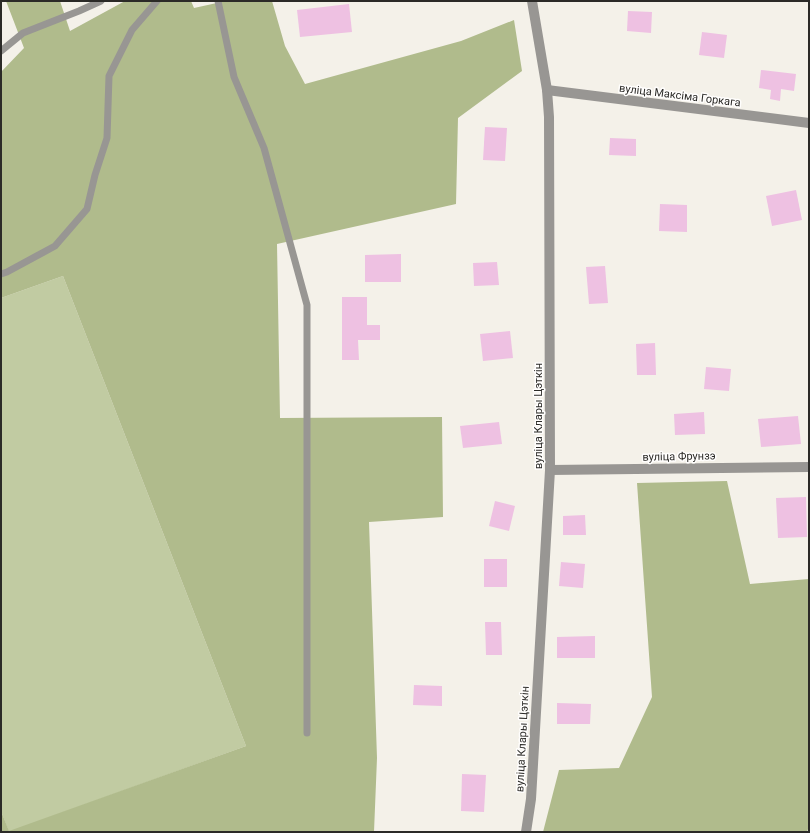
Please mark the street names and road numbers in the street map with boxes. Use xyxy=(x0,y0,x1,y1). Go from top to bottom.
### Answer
street label: вуліца Максіма Горкага xyxy=(618,82,741,109)
street label: вуліца Клары Цэткін xyxy=(532,363,545,469)
street label: вуліца Фрунзэ xyxy=(642,449,716,464)
street label: вуліца Клары Цэткін xyxy=(513,686,532,792)

